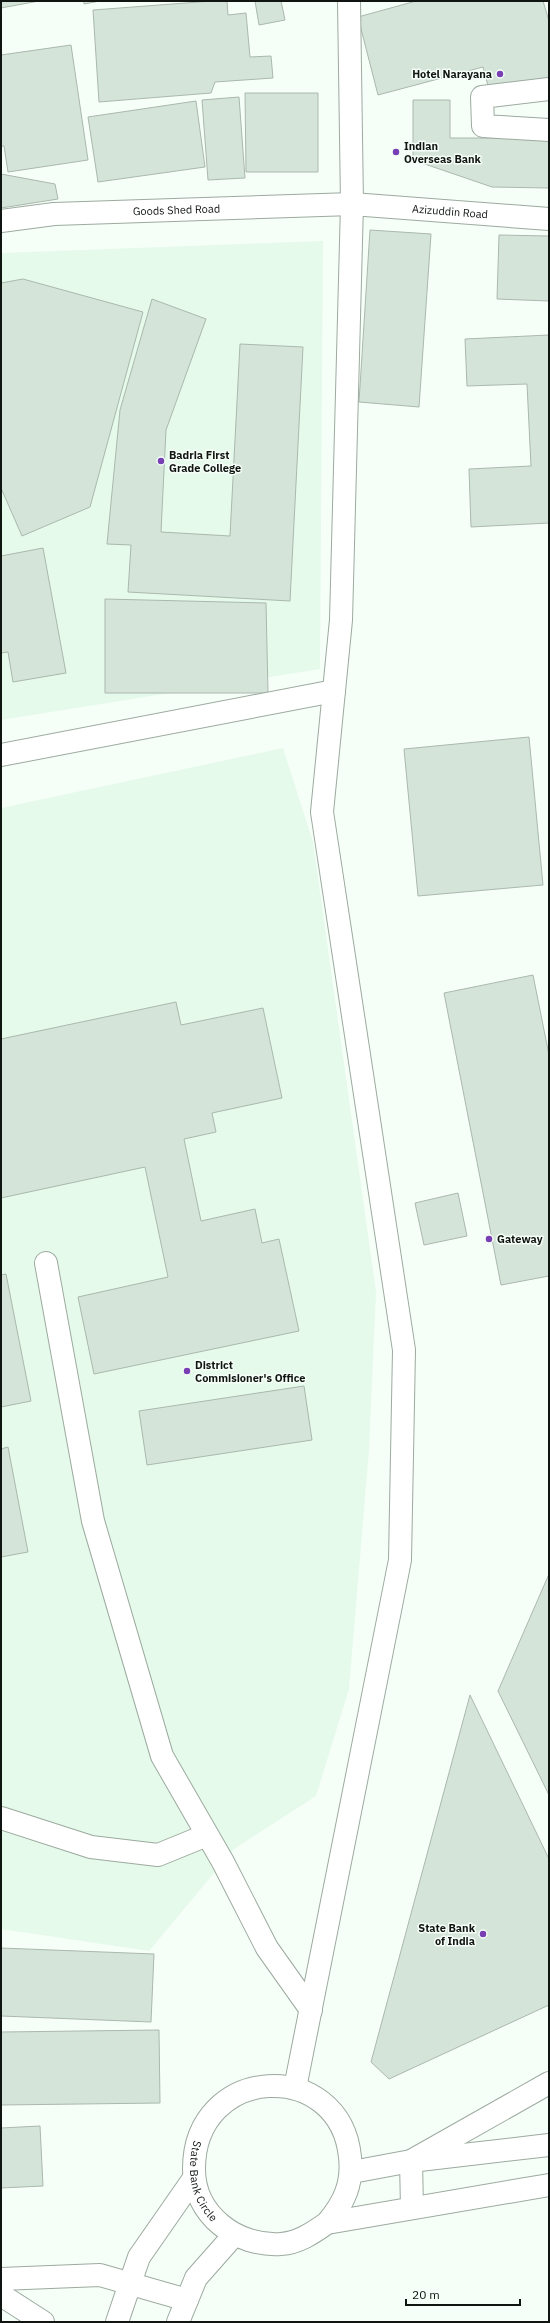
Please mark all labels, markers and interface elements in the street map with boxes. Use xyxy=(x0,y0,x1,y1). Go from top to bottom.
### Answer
place label: Hotel Narayana xyxy=(412,67,492,81)
marker: Hotel Narayana xyxy=(495,69,505,79)
place label: Indian Overseas Bank xyxy=(404,139,482,166)
marker: Indian Overseas Bank xyxy=(391,147,401,157)
street label: Goods Shed Road xyxy=(133,201,220,218)
street label: Azizuddin Road xyxy=(412,202,489,221)
place label: Badria First Grade College xyxy=(169,448,241,475)
marker: Badria First Grade College xyxy=(156,456,166,466)
place label: Gateway xyxy=(497,1232,543,1246)
marker: Gateway xyxy=(484,1234,494,1244)
place label: District Commisioner's Office xyxy=(195,1358,305,1385)
marker: District Commisioner's Office xyxy=(182,1366,192,1376)
place label: State Bank of India xyxy=(418,1921,476,1948)
marker: State Bank of India xyxy=(478,1929,488,1939)
street label: State Bank Circle xyxy=(187,2139,220,2225)
scale bar xyxy=(406,2281,520,2307)
text: 20 m xyxy=(412,2287,440,2302)

